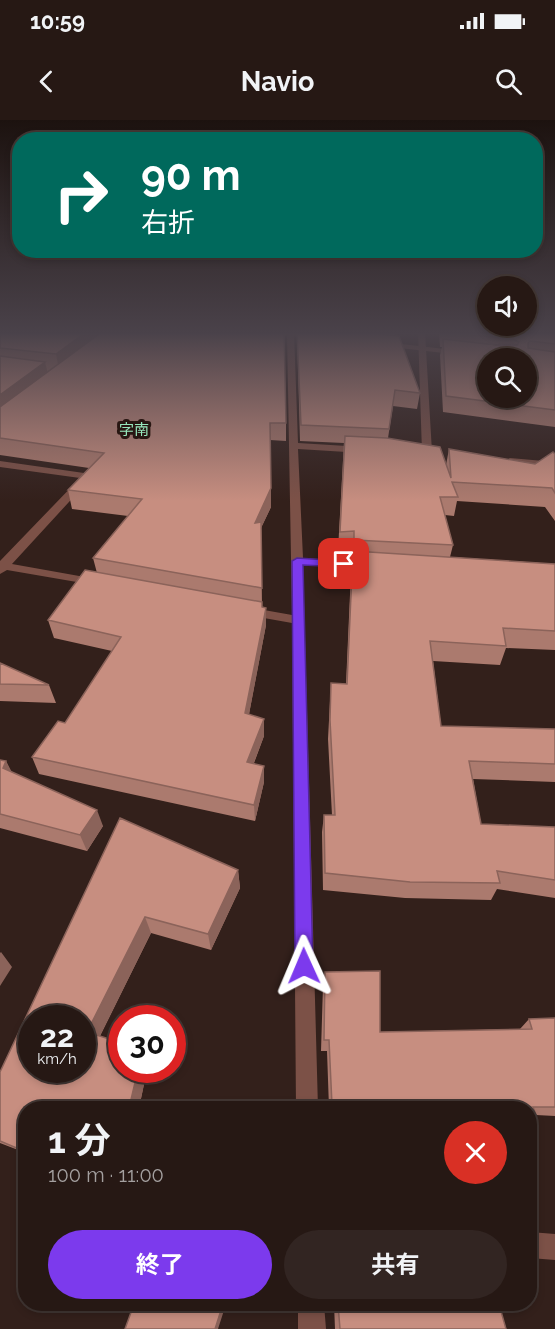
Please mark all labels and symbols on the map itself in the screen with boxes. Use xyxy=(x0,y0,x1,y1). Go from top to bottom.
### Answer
district label: 字南 xyxy=(119,421,149,439)
pin xyxy=(318,538,369,589)
position arrow xyxy=(272,934,336,998)
speed limit sign: 30 xyxy=(108,1005,186,1083)

